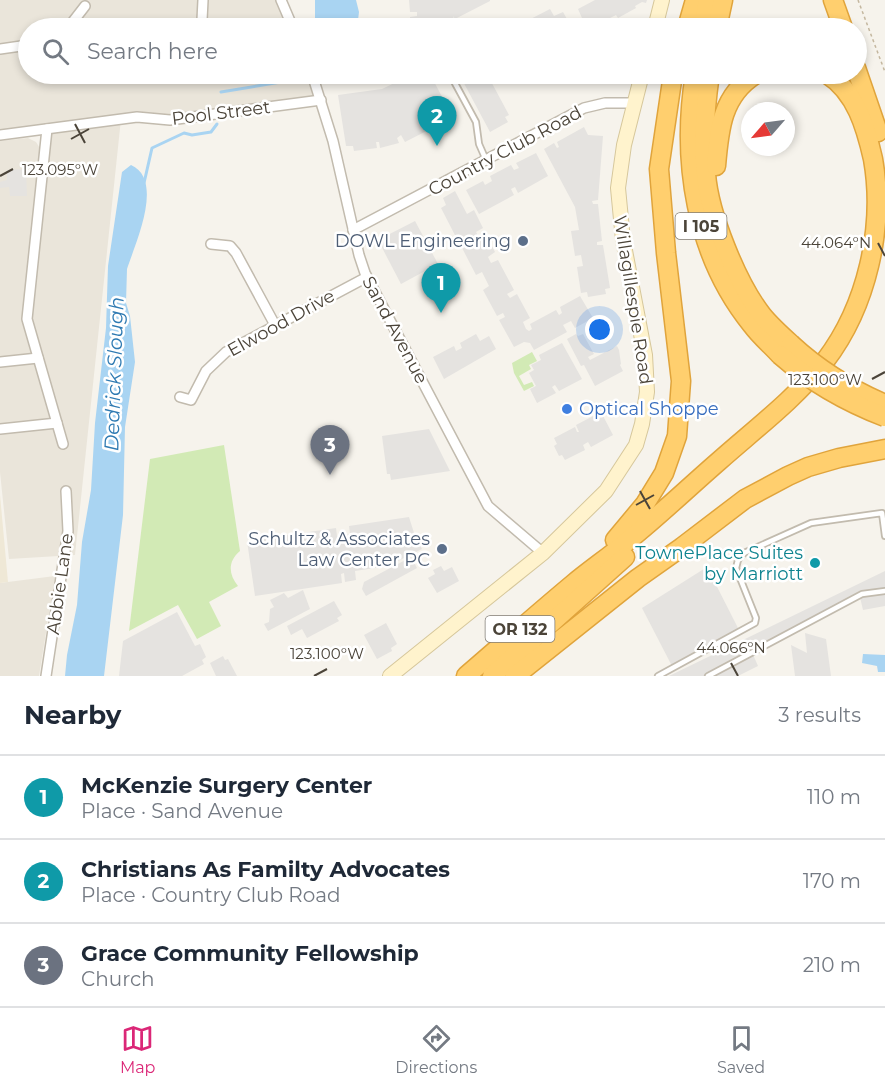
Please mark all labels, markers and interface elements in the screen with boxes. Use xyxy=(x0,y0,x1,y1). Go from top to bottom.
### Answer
search box xyxy=(18,18,867,84)
icon: search xyxy=(39,35,72,68)
text: Search here xyxy=(87,38,218,65)
street label: Pool Street xyxy=(170,96,272,130)
pin: 2 xyxy=(418,96,456,146)
street label: Country Club Road xyxy=(425,101,585,201)
north arrow xyxy=(741,102,795,156)
text: 123.095°W xyxy=(22,160,98,179)
road number: I 105 xyxy=(676,213,726,239)
street label: Willagillespie Road xyxy=(609,214,657,386)
place label: DOWL Engineering xyxy=(335,230,511,252)
text: 44.064°N xyxy=(801,233,871,252)
marker: DOWL Engineering xyxy=(516,234,530,248)
pin: 1 xyxy=(422,264,460,313)
street label: Sand Avenue xyxy=(357,272,433,388)
street label: Elwood Drive xyxy=(224,284,339,361)
water label: Dedrick Slough xyxy=(99,296,129,452)
your location xyxy=(585,315,614,344)
text: 123.100°W xyxy=(788,370,862,389)
place label: Optical Shoppe xyxy=(579,398,719,420)
marker: Optical Shoppe xyxy=(560,402,574,416)
pin: 3 xyxy=(310,426,350,475)
place label: Schultz & Associates Law Center PC xyxy=(248,528,430,571)
street label: Abbie Lane xyxy=(42,532,78,636)
marker: Schultz & Associates Law Center PC xyxy=(435,542,449,556)
place label: TownePlace Suites by Marriott xyxy=(635,542,803,585)
marker: TownePlace Suites by Marriott xyxy=(808,556,822,570)
road number: OR 132 xyxy=(486,616,554,642)
text: 44.066°N xyxy=(696,638,766,657)
text: 123.100°W xyxy=(290,644,364,663)
text: Nearby xyxy=(24,699,121,731)
text: 3 results xyxy=(778,703,861,727)
text: McKenzie Surgery Center xyxy=(81,772,372,799)
text: 1 xyxy=(40,785,47,809)
text: 110 m xyxy=(807,785,861,809)
text: Place · Sand Avenue xyxy=(81,799,283,823)
text: Christians As Familty Advocates xyxy=(81,856,450,883)
text: 2 xyxy=(38,869,49,893)
text: 170 m xyxy=(803,869,861,893)
text: Place · Country Club Road xyxy=(81,883,341,907)
text: Grace Community Fellowship xyxy=(81,940,419,967)
text: 3 xyxy=(38,953,49,977)
text: 210 m xyxy=(803,953,861,977)
text: Church xyxy=(81,967,155,991)
tab: Map xyxy=(120,1022,155,1077)
tab: Directions xyxy=(395,1022,477,1077)
tab: Saved xyxy=(717,1022,765,1077)

